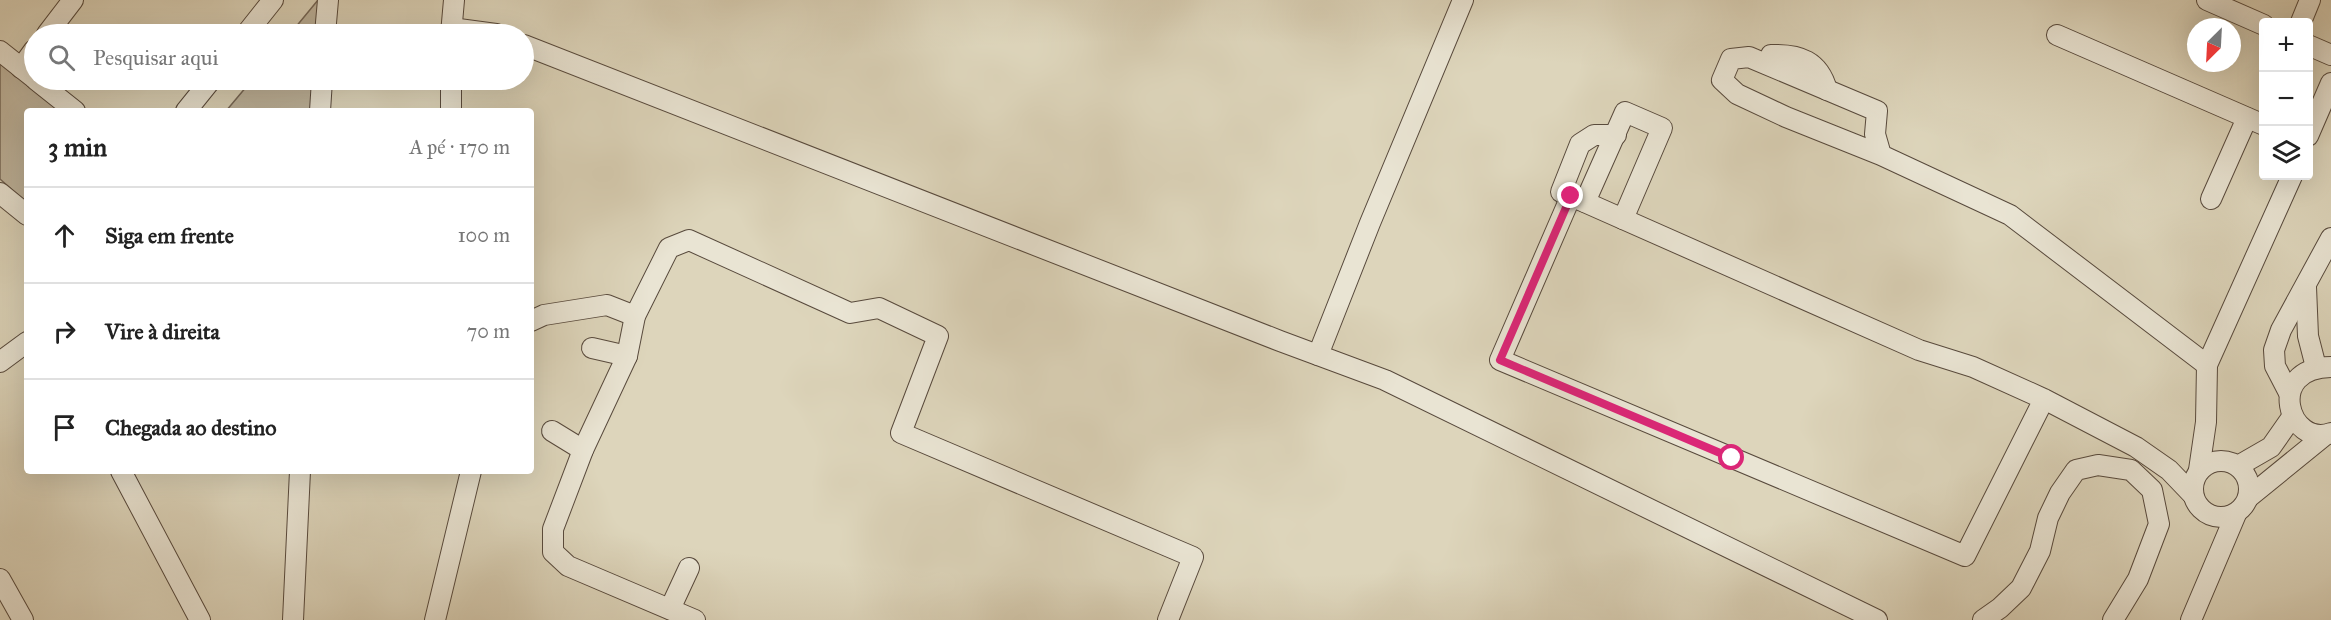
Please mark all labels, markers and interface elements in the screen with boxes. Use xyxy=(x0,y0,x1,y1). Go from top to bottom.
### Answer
north arrow xyxy=(2187,18,2241,72)
map controls xyxy=(2259,18,2313,180)
button: + xyxy=(2259,18,2313,72)
search box xyxy=(24,24,534,90)
icon: search xyxy=(45,41,78,74)
text: Pesquisar aqui xyxy=(93,44,218,71)
button: − xyxy=(2259,72,2313,126)
button: layers xyxy=(2259,126,2313,180)
text: 3 min xyxy=(48,131,107,163)
text: A pé · 170 m xyxy=(410,135,510,159)
route end xyxy=(1557,182,1583,208)
icon: ahead xyxy=(48,219,81,252)
text: Siga em frente xyxy=(105,222,234,249)
text: 100 m xyxy=(458,223,510,247)
icon: right xyxy=(48,315,81,348)
text: Vire à direita xyxy=(105,318,220,345)
text: 70 m xyxy=(467,319,510,343)
icon: arrive xyxy=(48,411,81,444)
text: Chegada ao destino xyxy=(105,414,276,441)
route start xyxy=(1718,444,1744,470)

